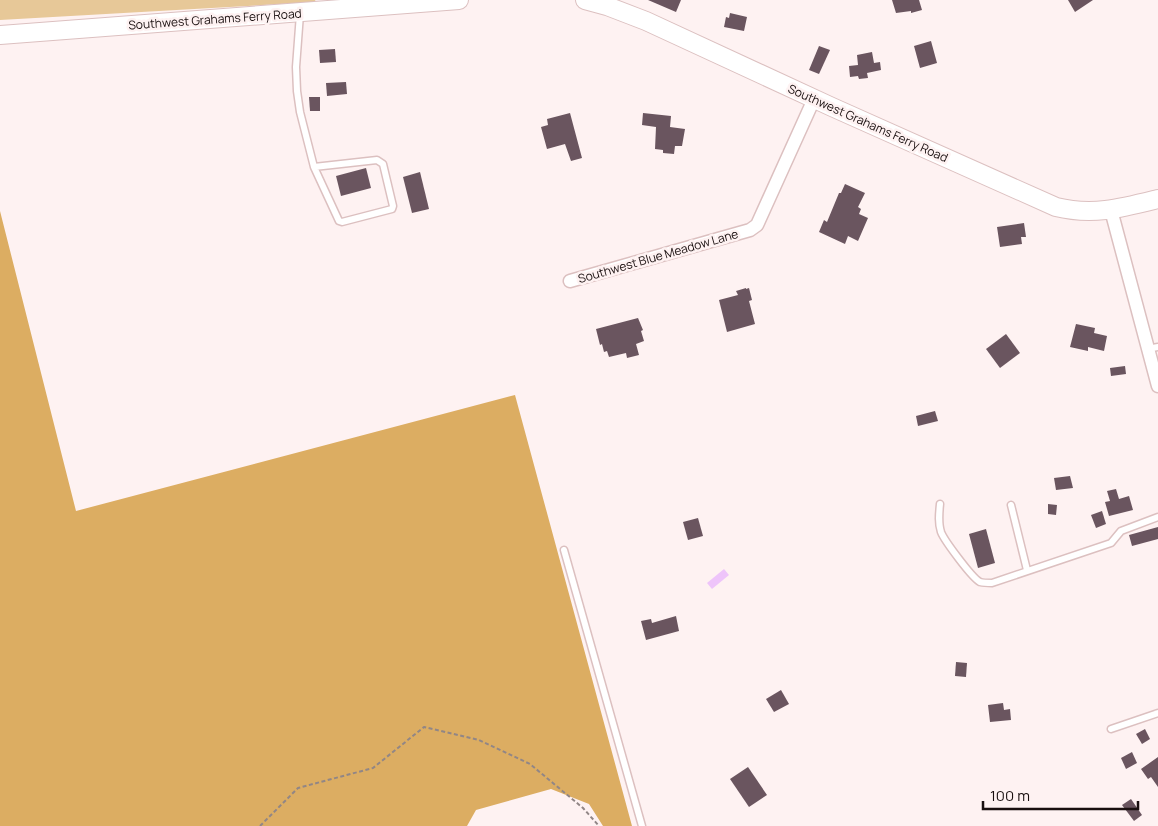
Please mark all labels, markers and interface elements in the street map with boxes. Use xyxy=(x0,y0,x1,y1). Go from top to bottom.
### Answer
street label: Southwest Grahams Ferry Road xyxy=(128,4,302,34)
street label: Southwest Grahams Ferry Road xyxy=(785,80,951,166)
street label: Southwest Blue Meadow Lane xyxy=(576,225,740,287)
scale bar xyxy=(983,778,1138,810)
text: 100 m xyxy=(990,785,1030,806)

